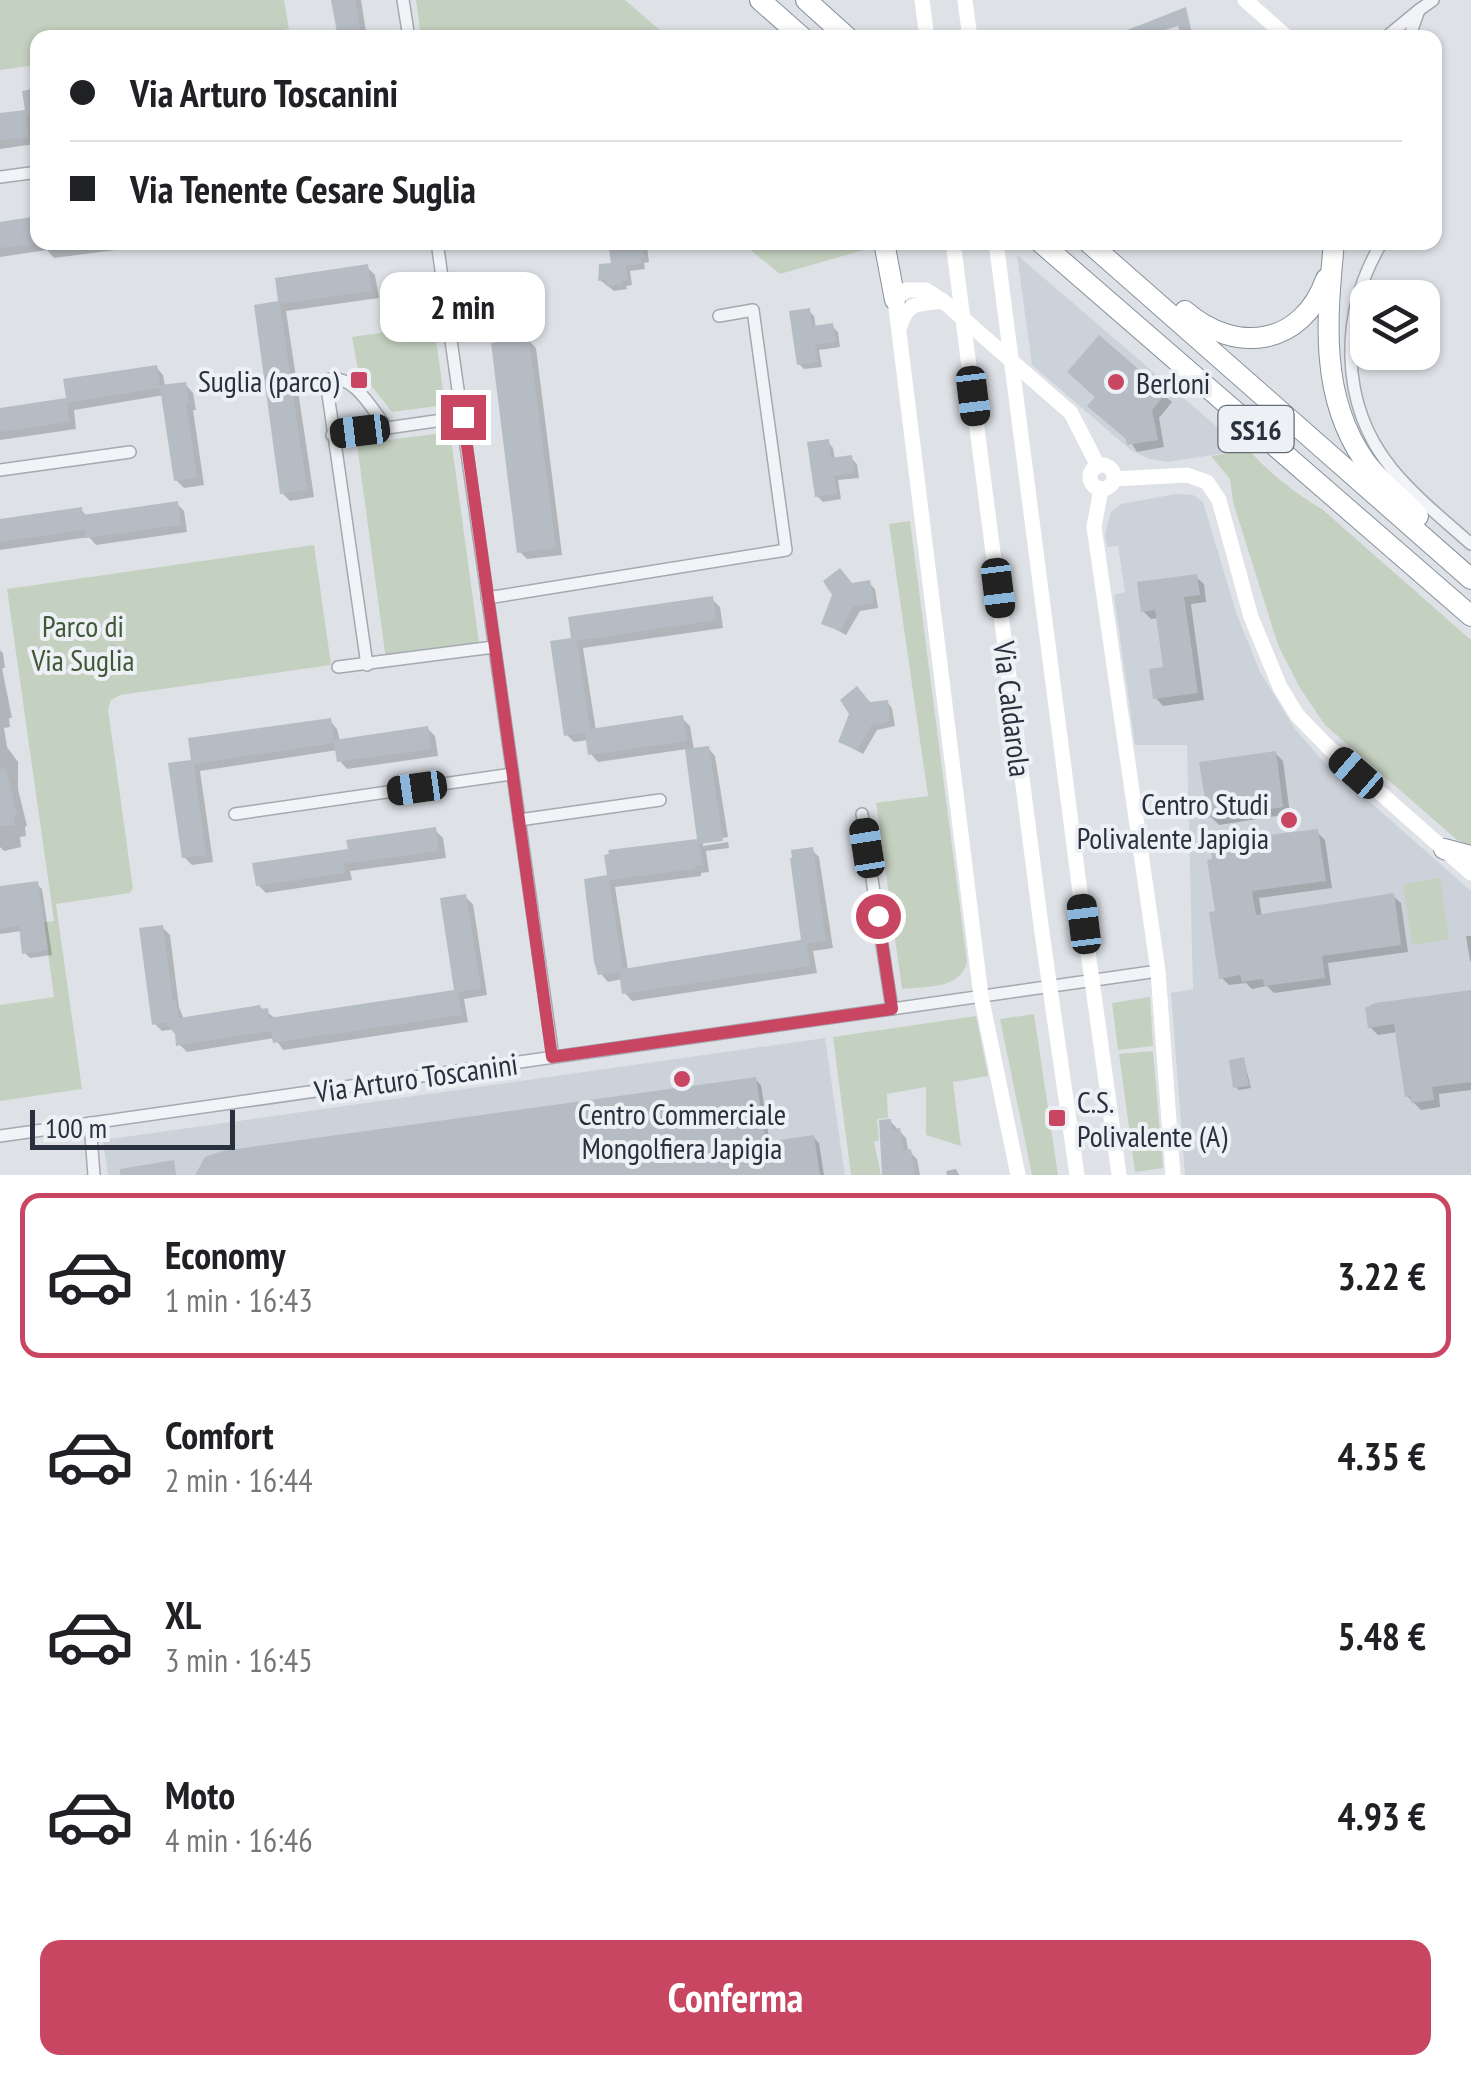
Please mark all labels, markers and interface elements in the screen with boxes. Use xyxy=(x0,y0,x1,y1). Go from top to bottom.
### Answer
text: Via Arturo Toscanini xyxy=(130,68,398,117)
text: Via Tenente Cesare Suglia xyxy=(130,164,476,213)
callout: 2 min xyxy=(380,272,546,342)
map controls xyxy=(1350,280,1440,370)
button: layers xyxy=(1350,280,1440,370)
text: 2 min xyxy=(430,286,495,328)
place label: Suglia (parco) xyxy=(198,361,339,400)
place label: Berloni xyxy=(1136,363,1210,402)
car xyxy=(954,364,992,428)
marker: Suglia (parco) xyxy=(348,369,370,391)
marker: Berloni xyxy=(1105,371,1127,393)
route end xyxy=(441,395,486,440)
road number: SS16 xyxy=(1218,406,1294,452)
car xyxy=(328,412,392,450)
car xyxy=(979,556,1017,620)
park label: Parco di Via Suglia xyxy=(30,606,135,679)
street label: Via Caldarola xyxy=(985,638,1041,779)
car xyxy=(1324,742,1388,804)
car xyxy=(385,769,449,807)
place label: Centro Studi Polivalente Japigia xyxy=(1077,784,1269,857)
marker: Centro Studi Polivalente Japigia xyxy=(1278,809,1300,831)
car xyxy=(847,816,887,880)
car xyxy=(1065,892,1103,956)
route start xyxy=(856,894,901,939)
street label: Via Arturo Toscanini xyxy=(311,1043,520,1111)
marker: Centro Commerciale Mongolfiera Japigia xyxy=(671,1068,693,1090)
place label: C.S. Polivalente (A) xyxy=(1077,1082,1227,1155)
place label: Centro Commerciale Mongolfiera Japigia xyxy=(578,1094,786,1167)
scale bar xyxy=(30,1105,235,1150)
marker: C.S. Polivalente (A) xyxy=(1046,1107,1068,1129)
text: 100 m xyxy=(45,1109,107,1146)
text: Economy xyxy=(165,1230,285,1279)
icon: car xyxy=(45,1231,135,1321)
text: 3.22 € xyxy=(1337,1251,1426,1300)
text: 1 min · 16:43 xyxy=(165,1279,313,1321)
text: Comfort xyxy=(165,1410,274,1459)
icon: car xyxy=(45,1411,135,1501)
text: 4.35 € xyxy=(1337,1431,1426,1480)
text: 2 min · 16:44 xyxy=(165,1459,313,1501)
text: XL xyxy=(165,1590,201,1639)
icon: car xyxy=(45,1591,135,1681)
text: 5.48 € xyxy=(1337,1611,1426,1660)
text: 3 min · 16:45 xyxy=(165,1639,313,1681)
text: Moto xyxy=(165,1770,235,1819)
icon: car xyxy=(45,1771,135,1861)
text: 4.93 € xyxy=(1337,1791,1426,1840)
text: 4 min · 16:46 xyxy=(165,1819,313,1861)
button: Conferma xyxy=(40,1940,1431,2055)

